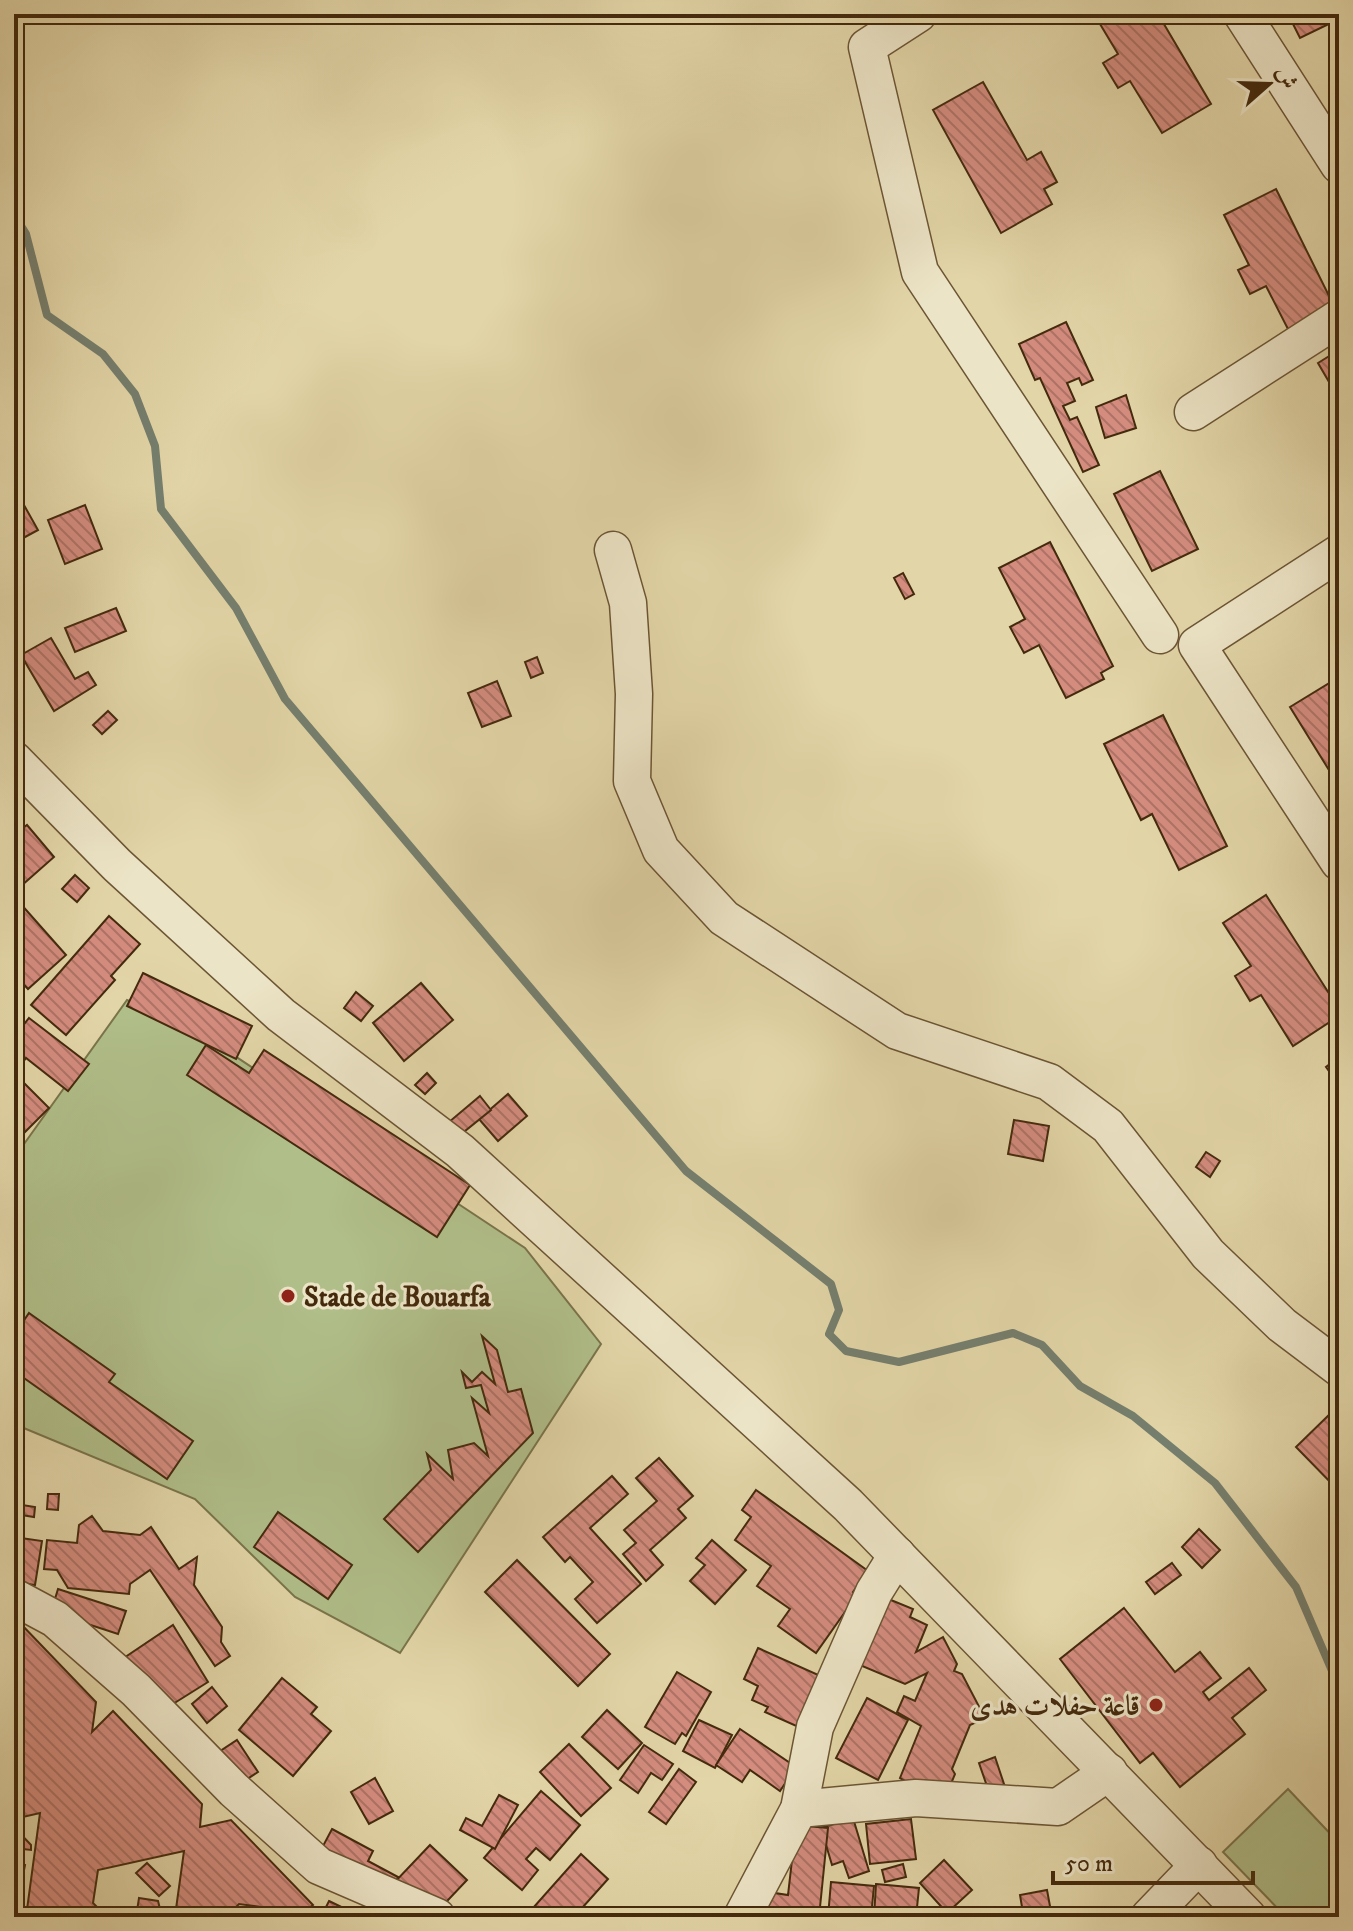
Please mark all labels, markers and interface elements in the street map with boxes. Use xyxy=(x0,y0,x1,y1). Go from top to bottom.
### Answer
north arrow xyxy=(1229,44,1309,124)
text: ش xyxy=(1270,63,1303,93)
place label: Stade de Bouarfa xyxy=(304,1280,492,1315)
marker: Stade de Bouarfa xyxy=(279,1287,297,1305)
place label: قاعة حفلات هدى xyxy=(970,1689,1140,1724)
marker: قاعة حفلات هدى xyxy=(1147,1696,1165,1714)
scale bar xyxy=(1053,1835,1253,1885)
text: 50 m xyxy=(1065,1849,1113,1879)

